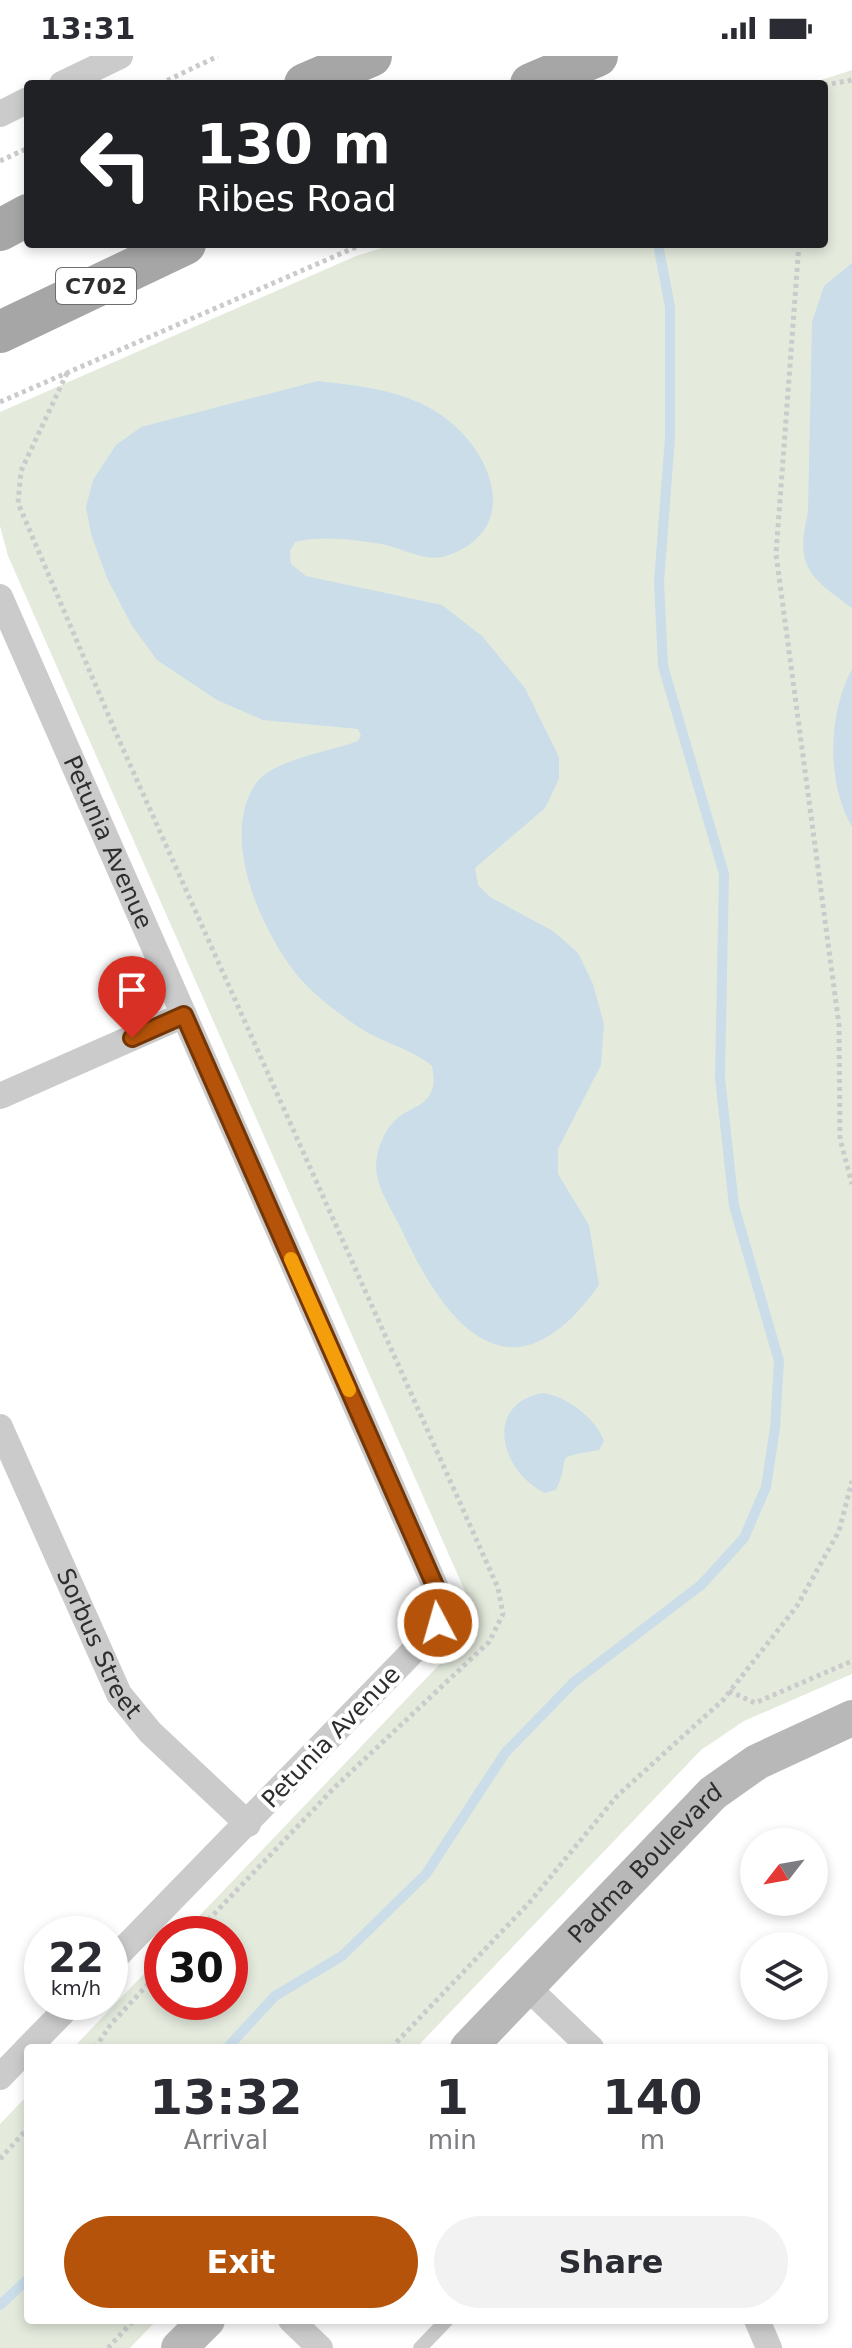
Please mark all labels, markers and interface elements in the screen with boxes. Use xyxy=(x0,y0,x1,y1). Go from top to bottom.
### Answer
text: 13:31 xyxy=(40,11,136,46)
text: 130 m xyxy=(196,111,391,176)
icon: left xyxy=(64,112,168,216)
text: Ribes Road xyxy=(196,178,397,219)
road number: C702 xyxy=(56,268,136,304)
street label: Petunia Avenue xyxy=(58,751,158,933)
pin xyxy=(98,956,166,1038)
icon: arrive xyxy=(110,968,154,1012)
street label: Sorbus Street xyxy=(51,1564,147,1724)
position arrow xyxy=(396,1581,480,1665)
street label: Petunia Avenue xyxy=(256,1660,406,1814)
street label: Padma Boulevard xyxy=(562,1777,727,1949)
north arrow xyxy=(740,1828,828,1916)
map controls xyxy=(740,1828,828,2020)
speed limit sign: 30 xyxy=(144,1916,248,2020)
button: layers xyxy=(740,1932,828,2020)
text: 22 xyxy=(48,1935,104,1981)
text: km/h xyxy=(51,1976,101,2000)
text: 13:32 xyxy=(149,2069,302,2125)
text: 1 xyxy=(436,2069,469,2125)
text: 140 xyxy=(602,2069,702,2125)
text: Arrival xyxy=(184,2125,268,2155)
text: min xyxy=(428,2125,477,2155)
text: m xyxy=(640,2125,665,2155)
button: Exit xyxy=(64,2216,418,2308)
button: Share xyxy=(434,2216,788,2308)

